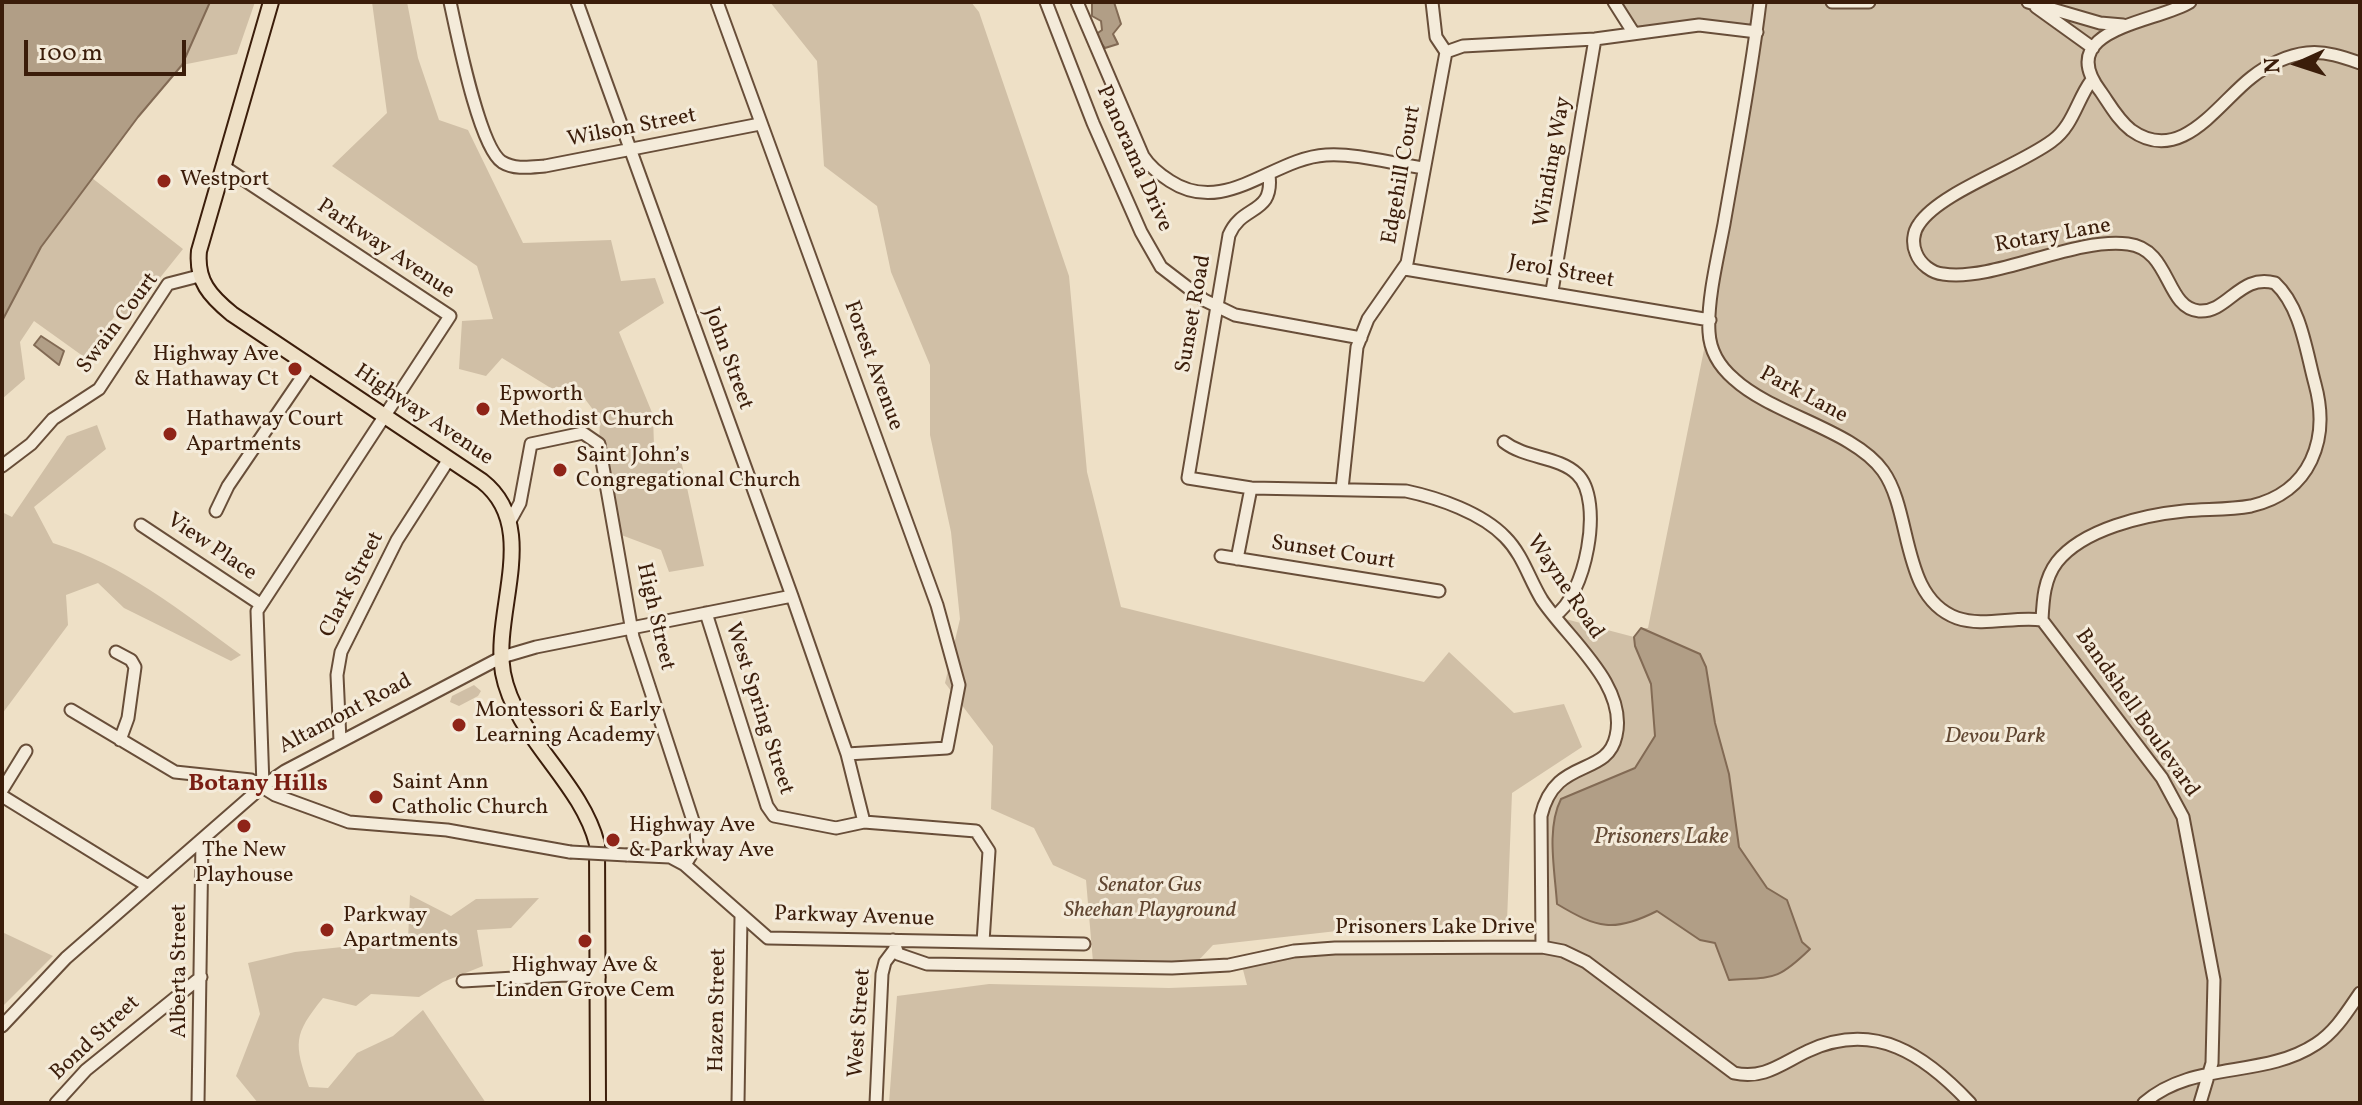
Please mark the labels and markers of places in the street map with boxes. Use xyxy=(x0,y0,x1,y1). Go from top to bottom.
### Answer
place label: Westport xyxy=(180,168,269,194)
marker: Westport xyxy=(155,172,173,190)
place label: Highway Ave & Hathaway Ct xyxy=(134,343,279,394)
marker: Highway Ave & Hathaway Ct xyxy=(286,360,304,378)
place label: Epworth Methodist Church xyxy=(499,383,674,434)
marker: Epworth Methodist Church xyxy=(474,400,492,418)
place label: Hathaway Court Apartments xyxy=(186,408,343,460)
marker: Hathaway Court Apartments xyxy=(161,425,179,443)
place label: Saint John’s Congregational Church xyxy=(576,444,801,496)
marker: Saint John’s Congregational Church xyxy=(551,461,569,479)
place label: Montessori & Early Learning Academy xyxy=(475,699,661,750)
marker: Montessori & Early Learning Academy xyxy=(450,716,468,734)
place label: Saint Ann Catholic Church xyxy=(392,771,548,822)
marker: Saint Ann Catholic Church xyxy=(367,788,385,806)
place label: Highway Ave & Parkway Ave xyxy=(629,814,774,866)
marker: The New Playhouse xyxy=(235,817,253,835)
marker: Highway Ave & Parkway Ave xyxy=(604,831,622,849)
place label: The New Playhouse xyxy=(195,839,293,890)
place label: Parkway Apartments xyxy=(343,904,458,956)
marker: Parkway Apartments xyxy=(318,921,336,939)
marker: Highway Ave & Linden Grove Cem xyxy=(576,932,594,950)
place label: Highway Ave & Linden Grove Cem xyxy=(495,954,675,1006)

